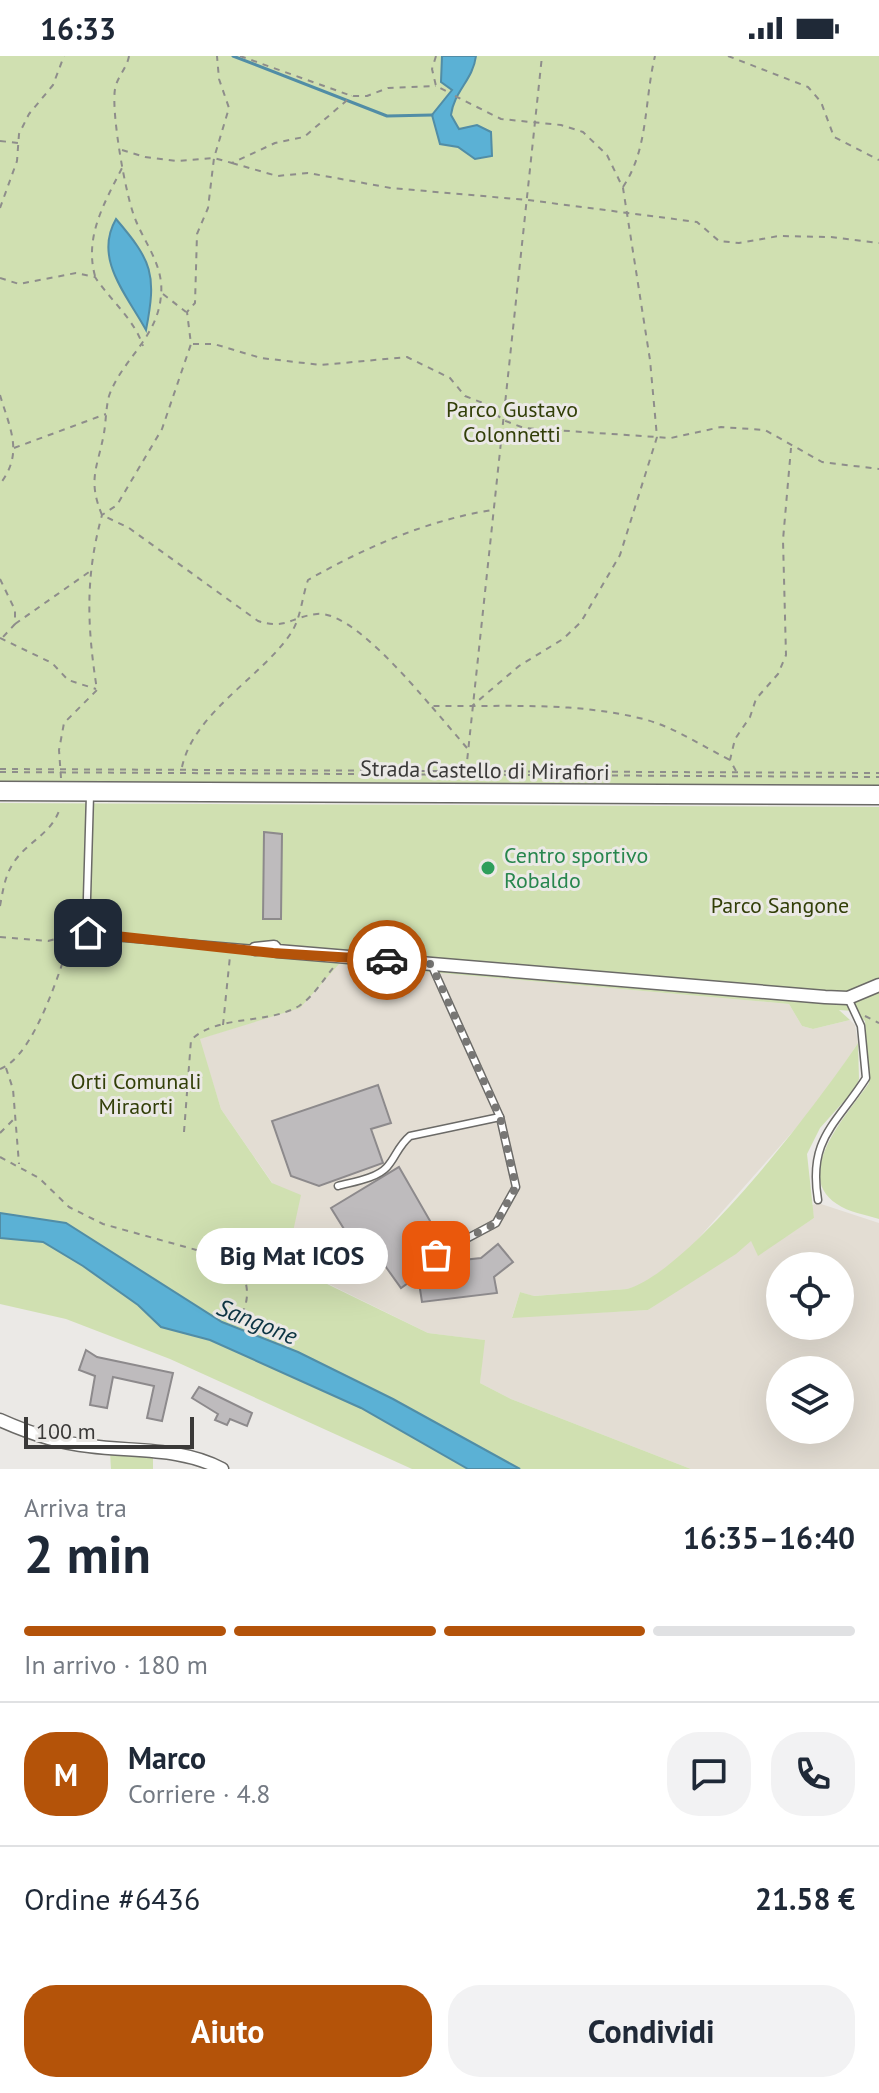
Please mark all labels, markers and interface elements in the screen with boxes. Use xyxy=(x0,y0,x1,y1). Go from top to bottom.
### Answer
text: 16:33 xyxy=(40,9,116,48)
park label: Parco Gustavo Colonnetti xyxy=(446,395,578,448)
street label: Strada Castello di Mirafiori xyxy=(360,754,610,786)
place label: Centro sportivo Robaldo xyxy=(504,841,648,894)
marker: Centro sportivo Robaldo xyxy=(479,859,497,877)
park label: Parco Sangone xyxy=(711,891,849,919)
pin xyxy=(54,899,122,967)
icon: home xyxy=(66,911,110,955)
courier xyxy=(347,920,427,1000)
icon: car xyxy=(365,938,409,982)
park label: Orti Comunali Miraorti xyxy=(71,1067,202,1120)
pin xyxy=(402,1221,470,1289)
callout: Big Mat ICOS xyxy=(196,1227,388,1283)
icon: bag xyxy=(414,1233,458,1277)
text: Big Mat ICOS xyxy=(220,1239,364,1272)
map controls xyxy=(766,1252,854,1444)
button: locate xyxy=(766,1252,854,1340)
water label: Sangone xyxy=(212,1291,302,1352)
button: layers xyxy=(766,1356,854,1444)
scale bar xyxy=(24,1413,194,1449)
text: 100 m xyxy=(36,1417,96,1445)
text: Arriva tra xyxy=(24,1491,127,1524)
text: 16:35–16:40 xyxy=(683,1518,855,1557)
text: 2 min xyxy=(24,1520,151,1587)
text: In arrivo · 180 m xyxy=(24,1648,208,1681)
button: chat xyxy=(667,1732,751,1816)
button: phone xyxy=(771,1732,855,1816)
text: Marco xyxy=(128,1738,206,1777)
text: M xyxy=(54,1755,78,1794)
text: Corriere · 4.8 xyxy=(128,1777,271,1810)
text: Ordine #6436 xyxy=(24,1879,200,1918)
text: 21.58 € xyxy=(755,1879,855,1918)
button: Aiuto xyxy=(24,1985,432,2077)
button: Condividi xyxy=(448,1985,855,2077)

